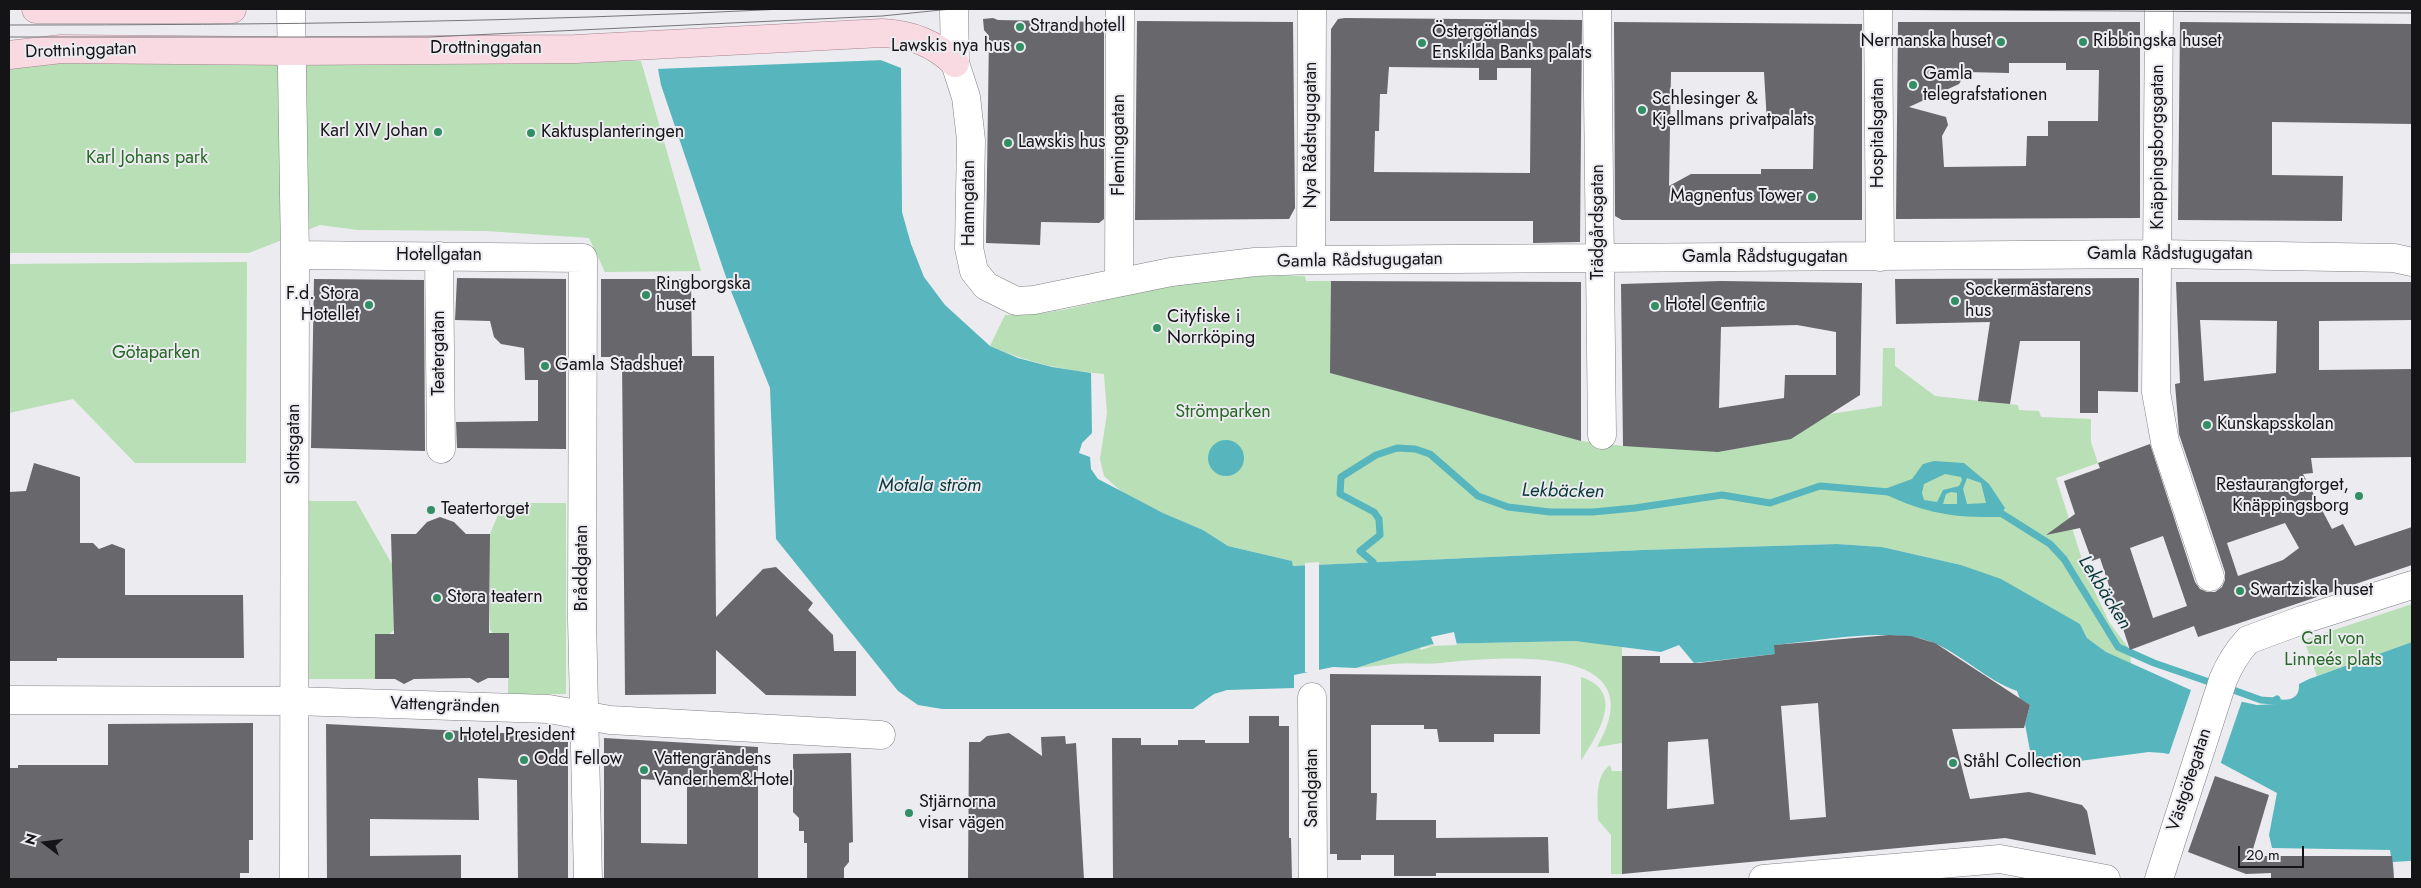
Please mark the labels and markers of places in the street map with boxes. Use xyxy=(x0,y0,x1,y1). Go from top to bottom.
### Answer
place label: Strand hotell xyxy=(1030,16,1125,38)
marker: Strand hotell xyxy=(1014,21,1026,33)
place label: Östergötlands Enskilda Banks palats xyxy=(1432,22,1592,64)
place label: Nermanska huset xyxy=(1860,31,1991,53)
place label: Ribbingska huset xyxy=(2093,31,2222,53)
place label: Lawskis nya hus xyxy=(891,36,1010,58)
marker: Nermanska huset xyxy=(1995,36,2007,48)
marker: Ribbingska huset xyxy=(2077,36,2089,48)
marker: Östergötlands Enskilda Banks palats xyxy=(1416,37,1428,49)
marker: Lawskis nya hus xyxy=(1014,41,1026,53)
place label: Gamla telegrafstationen xyxy=(1923,64,2047,106)
marker: Gamla telegrafstationen xyxy=(1907,79,1919,91)
place label: Schlesinger & Kjellmans privatpalats xyxy=(1652,89,1814,132)
marker: Schlesinger & Kjellmans privatpalats xyxy=(1636,104,1648,116)
place label: Karl XIV Johan xyxy=(320,121,428,143)
place label: Kaktusplanteringen xyxy=(541,122,684,144)
marker: Karl XIV Johan xyxy=(432,126,444,138)
marker: Kaktusplanteringen xyxy=(525,127,537,139)
place label: Lawskis hus xyxy=(1018,132,1106,154)
marker: Lawskis hus xyxy=(1002,137,1014,149)
place label: Magnentus Tower xyxy=(1670,186,1802,208)
marker: Magnentus Tower xyxy=(1806,191,1818,203)
place label: Ringborgska huset xyxy=(656,274,751,316)
place label: Sockermästarens hus xyxy=(1965,280,2091,322)
place label: F.d. Stora Hotellet xyxy=(286,284,359,326)
marker: Ringborgska huset xyxy=(640,289,652,301)
place label: Hotel Centric xyxy=(1665,295,1766,317)
marker: Sockermästarens hus xyxy=(1949,295,1961,307)
marker: F.d. Stora Hotellet xyxy=(363,299,375,311)
marker: Hotel Centric xyxy=(1649,300,1661,312)
place label: Cityfiske i Norrköping xyxy=(1167,307,1255,350)
marker: Cityfiske i Norrköping xyxy=(1151,322,1163,334)
place label: Gamla Stadshuet xyxy=(555,355,683,377)
marker: Gamla Stadshuet xyxy=(539,360,551,372)
place label: Kunskapsskolan xyxy=(2217,414,2334,436)
marker: Kunskapsskolan xyxy=(2201,419,2213,431)
place label: Restaurangtorget, Knäppingsborg xyxy=(2216,475,2349,518)
marker: Restaurangtorget, Knäppingsborg xyxy=(2353,490,2365,502)
place label: Teatertorget xyxy=(441,499,529,521)
marker: Teatertorget xyxy=(425,504,437,516)
place label: Swartziska huset xyxy=(2250,580,2373,602)
marker: Swartziska huset xyxy=(2234,585,2246,597)
place label: Stora teatern xyxy=(447,587,543,609)
marker: Stora teatern xyxy=(431,592,443,604)
place label: Hotel President xyxy=(459,725,575,747)
marker: Hotel President xyxy=(443,730,455,742)
place label: Odd Fellow xyxy=(534,749,622,771)
place label: Vattengrändens Vanderhem&Hotel xyxy=(654,749,793,792)
place label: Ståhl Collection xyxy=(1963,752,2081,774)
marker: Odd Fellow xyxy=(518,754,530,766)
marker: Ståhl Collection xyxy=(1947,757,1959,769)
marker: Vattengrändens Vanderhem&Hotel xyxy=(638,764,650,776)
place label: Stjärnorna visar vägen xyxy=(919,792,1005,834)
marker: Stjärnorna visar vägen xyxy=(903,807,915,819)

